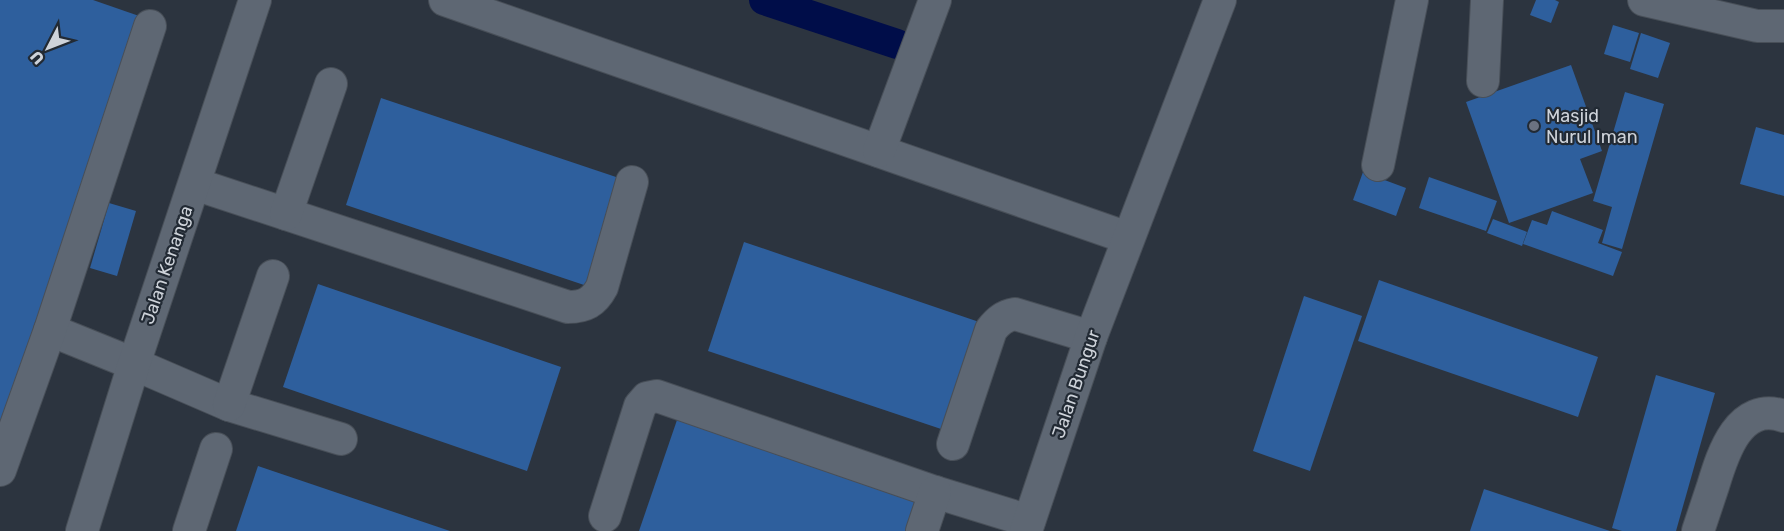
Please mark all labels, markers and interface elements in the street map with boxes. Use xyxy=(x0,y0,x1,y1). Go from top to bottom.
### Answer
north arrow xyxy=(18,18,78,78)
text: U xyxy=(26,47,48,68)
place label: Masjid Nurul Iman xyxy=(1546,105,1638,148)
marker: Masjid Nurul Iman xyxy=(1527,119,1541,133)
street label: Jalan Kenanga xyxy=(136,203,198,327)
street label: Jalan Bungur xyxy=(1047,327,1105,441)

